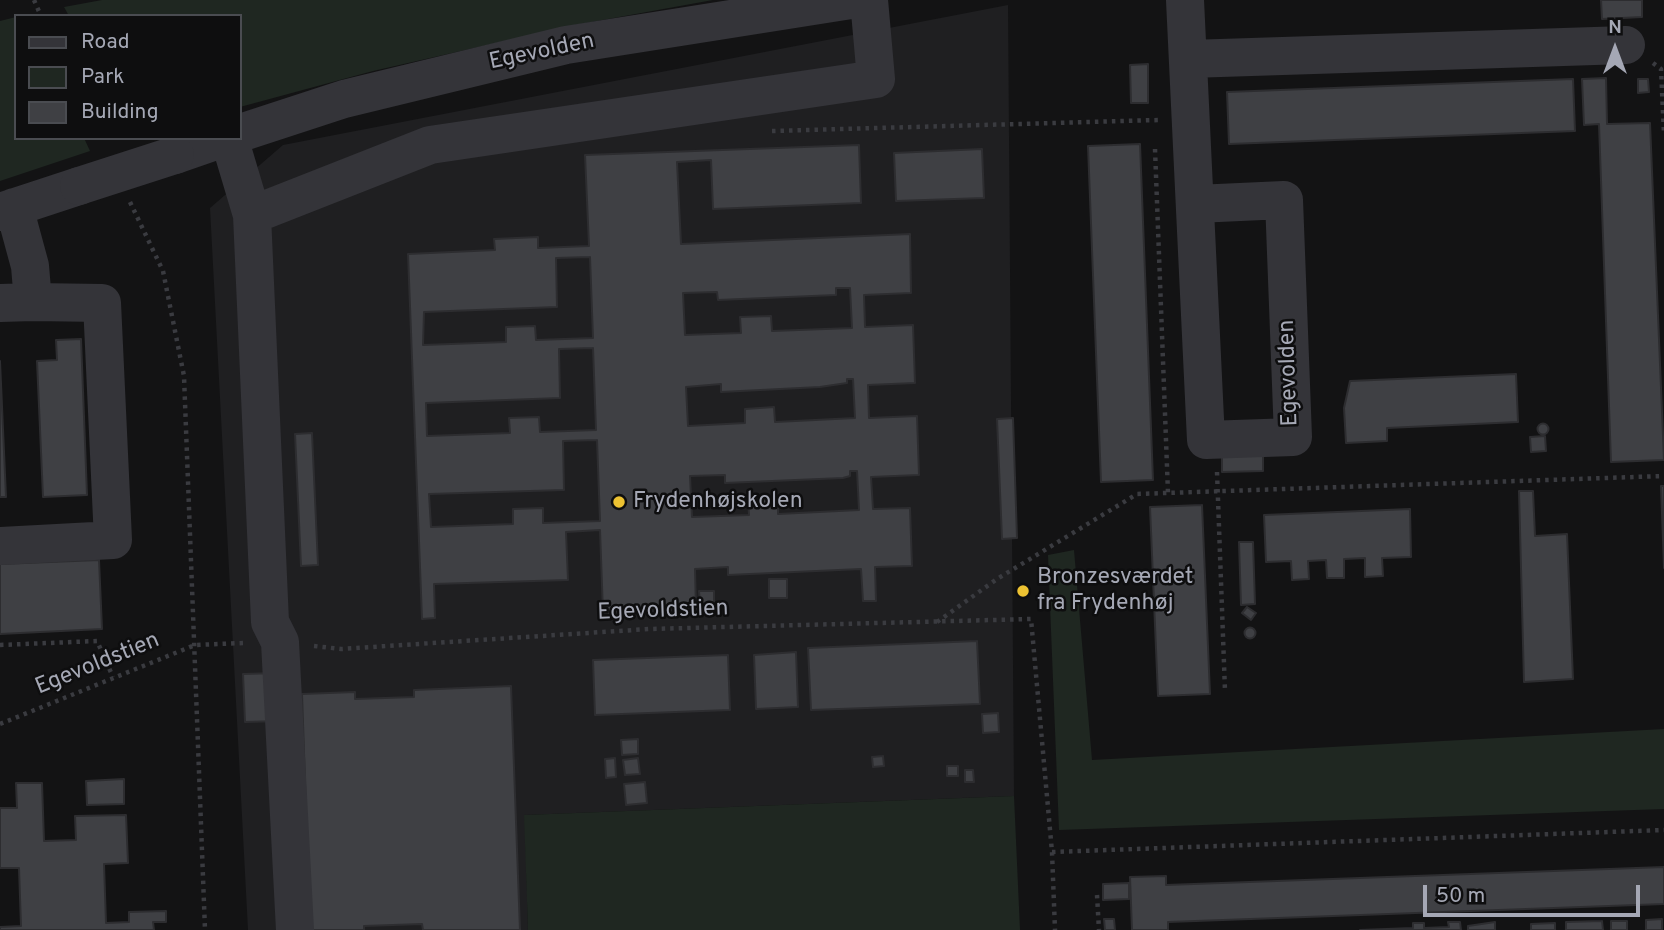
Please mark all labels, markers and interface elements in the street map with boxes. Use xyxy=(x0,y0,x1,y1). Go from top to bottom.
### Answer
legend xyxy=(14,14,242,140)
north arrow xyxy=(1580,14,1650,84)
text: N xyxy=(1608,16,1622,40)
street label: Egevolden xyxy=(487,28,597,78)
text: Road xyxy=(81,29,130,56)
text: Park xyxy=(81,64,124,91)
text: Building xyxy=(81,99,159,126)
street label: Egevolden xyxy=(1274,319,1306,427)
place label: Frydenhøjskolen xyxy=(633,488,803,516)
marker: Frydenhøjskolen xyxy=(611,494,627,510)
place label: Bronzesværdet fra Frydenhøj xyxy=(1037,564,1193,618)
marker: Bronzesværdet fra Frydenhøj xyxy=(1015,583,1031,599)
street label: Egevoldstien xyxy=(597,596,729,628)
street label: Egevoldstien xyxy=(32,628,164,702)
scale bar xyxy=(1426,870,1643,914)
text: 50 m xyxy=(1436,883,1485,910)

